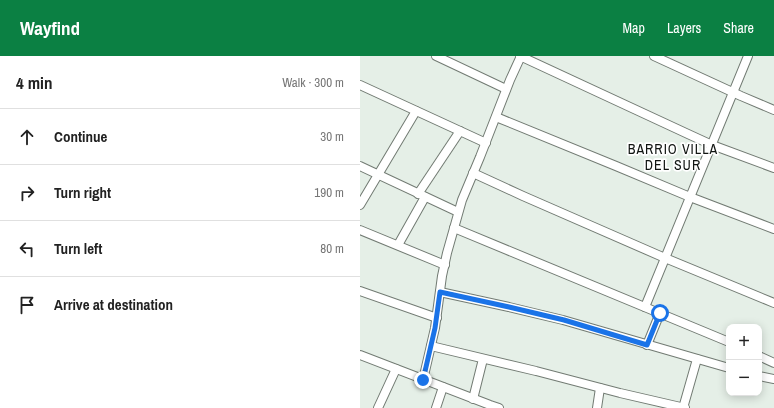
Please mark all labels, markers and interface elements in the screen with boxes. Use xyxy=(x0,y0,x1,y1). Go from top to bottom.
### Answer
text: Wayfind xyxy=(20,15,80,41)
text: Map xyxy=(623,19,645,37)
text: Layers xyxy=(667,19,701,37)
text: Share xyxy=(723,19,754,37)
text: 4 min xyxy=(16,71,52,94)
text: Walk · 300 m xyxy=(282,74,344,91)
icon: ahead xyxy=(16,126,38,148)
text: Continue xyxy=(54,126,107,147)
text: 30 m xyxy=(320,128,344,145)
district label: BARRIO VILLA DEL SUR xyxy=(628,140,718,174)
icon: right xyxy=(16,182,38,204)
text: Turn right xyxy=(54,182,111,203)
text: 190 m xyxy=(314,184,344,201)
icon: left xyxy=(16,238,38,260)
text: Turn left xyxy=(54,238,102,259)
text: 80 m xyxy=(320,240,344,257)
icon: arrive xyxy=(16,294,38,316)
text: Arrive at destination xyxy=(54,294,173,315)
route start xyxy=(651,304,669,322)
map controls xyxy=(726,324,762,396)
button: + xyxy=(726,324,762,360)
button: − xyxy=(726,360,762,396)
route end xyxy=(414,371,432,389)

